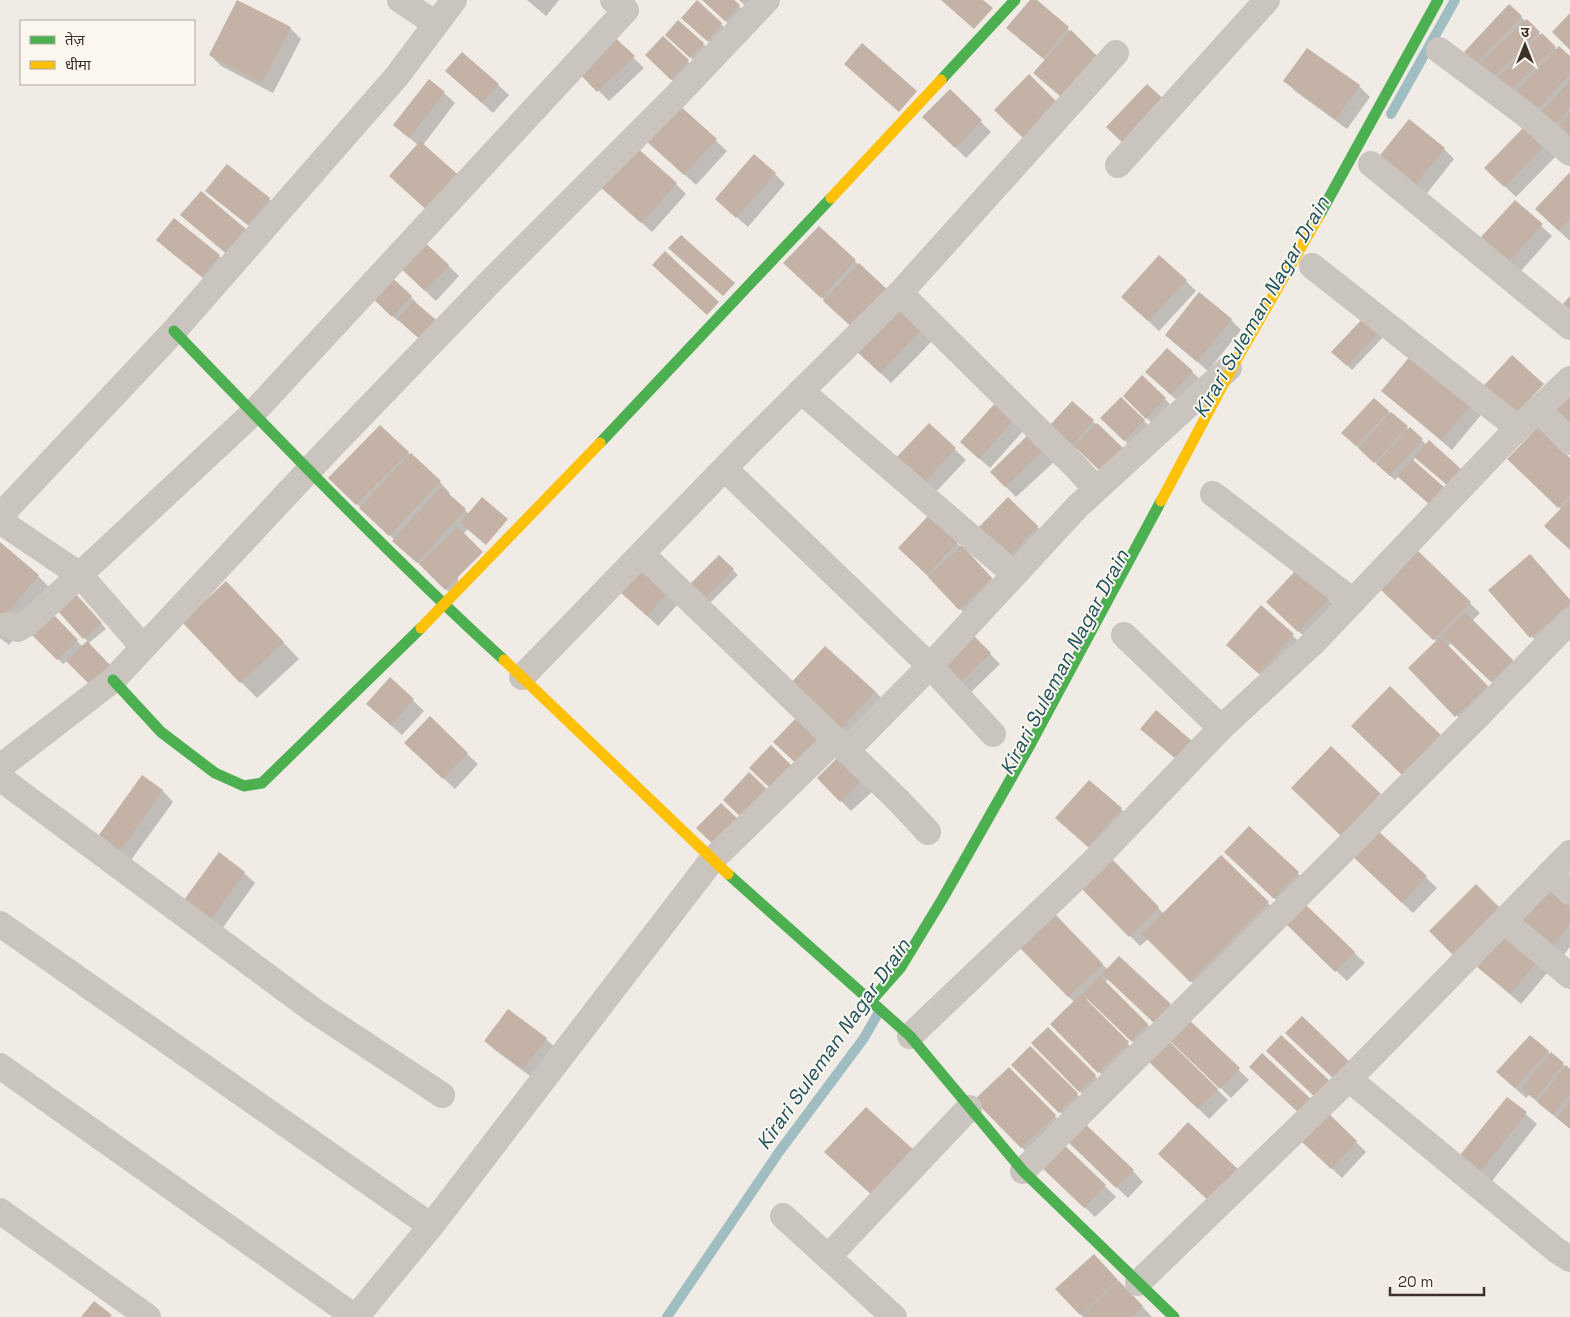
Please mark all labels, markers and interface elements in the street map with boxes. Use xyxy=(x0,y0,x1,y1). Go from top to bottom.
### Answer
legend xyxy=(20,20,195,85)
north arrow xyxy=(1500,20,1550,70)
text: उ xyxy=(1521,23,1530,41)
text: तेज़ xyxy=(65,30,86,49)
text: धीमा xyxy=(65,55,92,74)
water label: Kirari Suleman Nagar Drain xyxy=(1187,191,1335,422)
water label: Kirari Suleman Nagar Drain xyxy=(994,544,1135,779)
water label: Kirari Suleman Nagar Drain xyxy=(750,933,916,1154)
scale bar xyxy=(1390,1264,1484,1296)
text: 20 m xyxy=(1398,1272,1433,1291)

